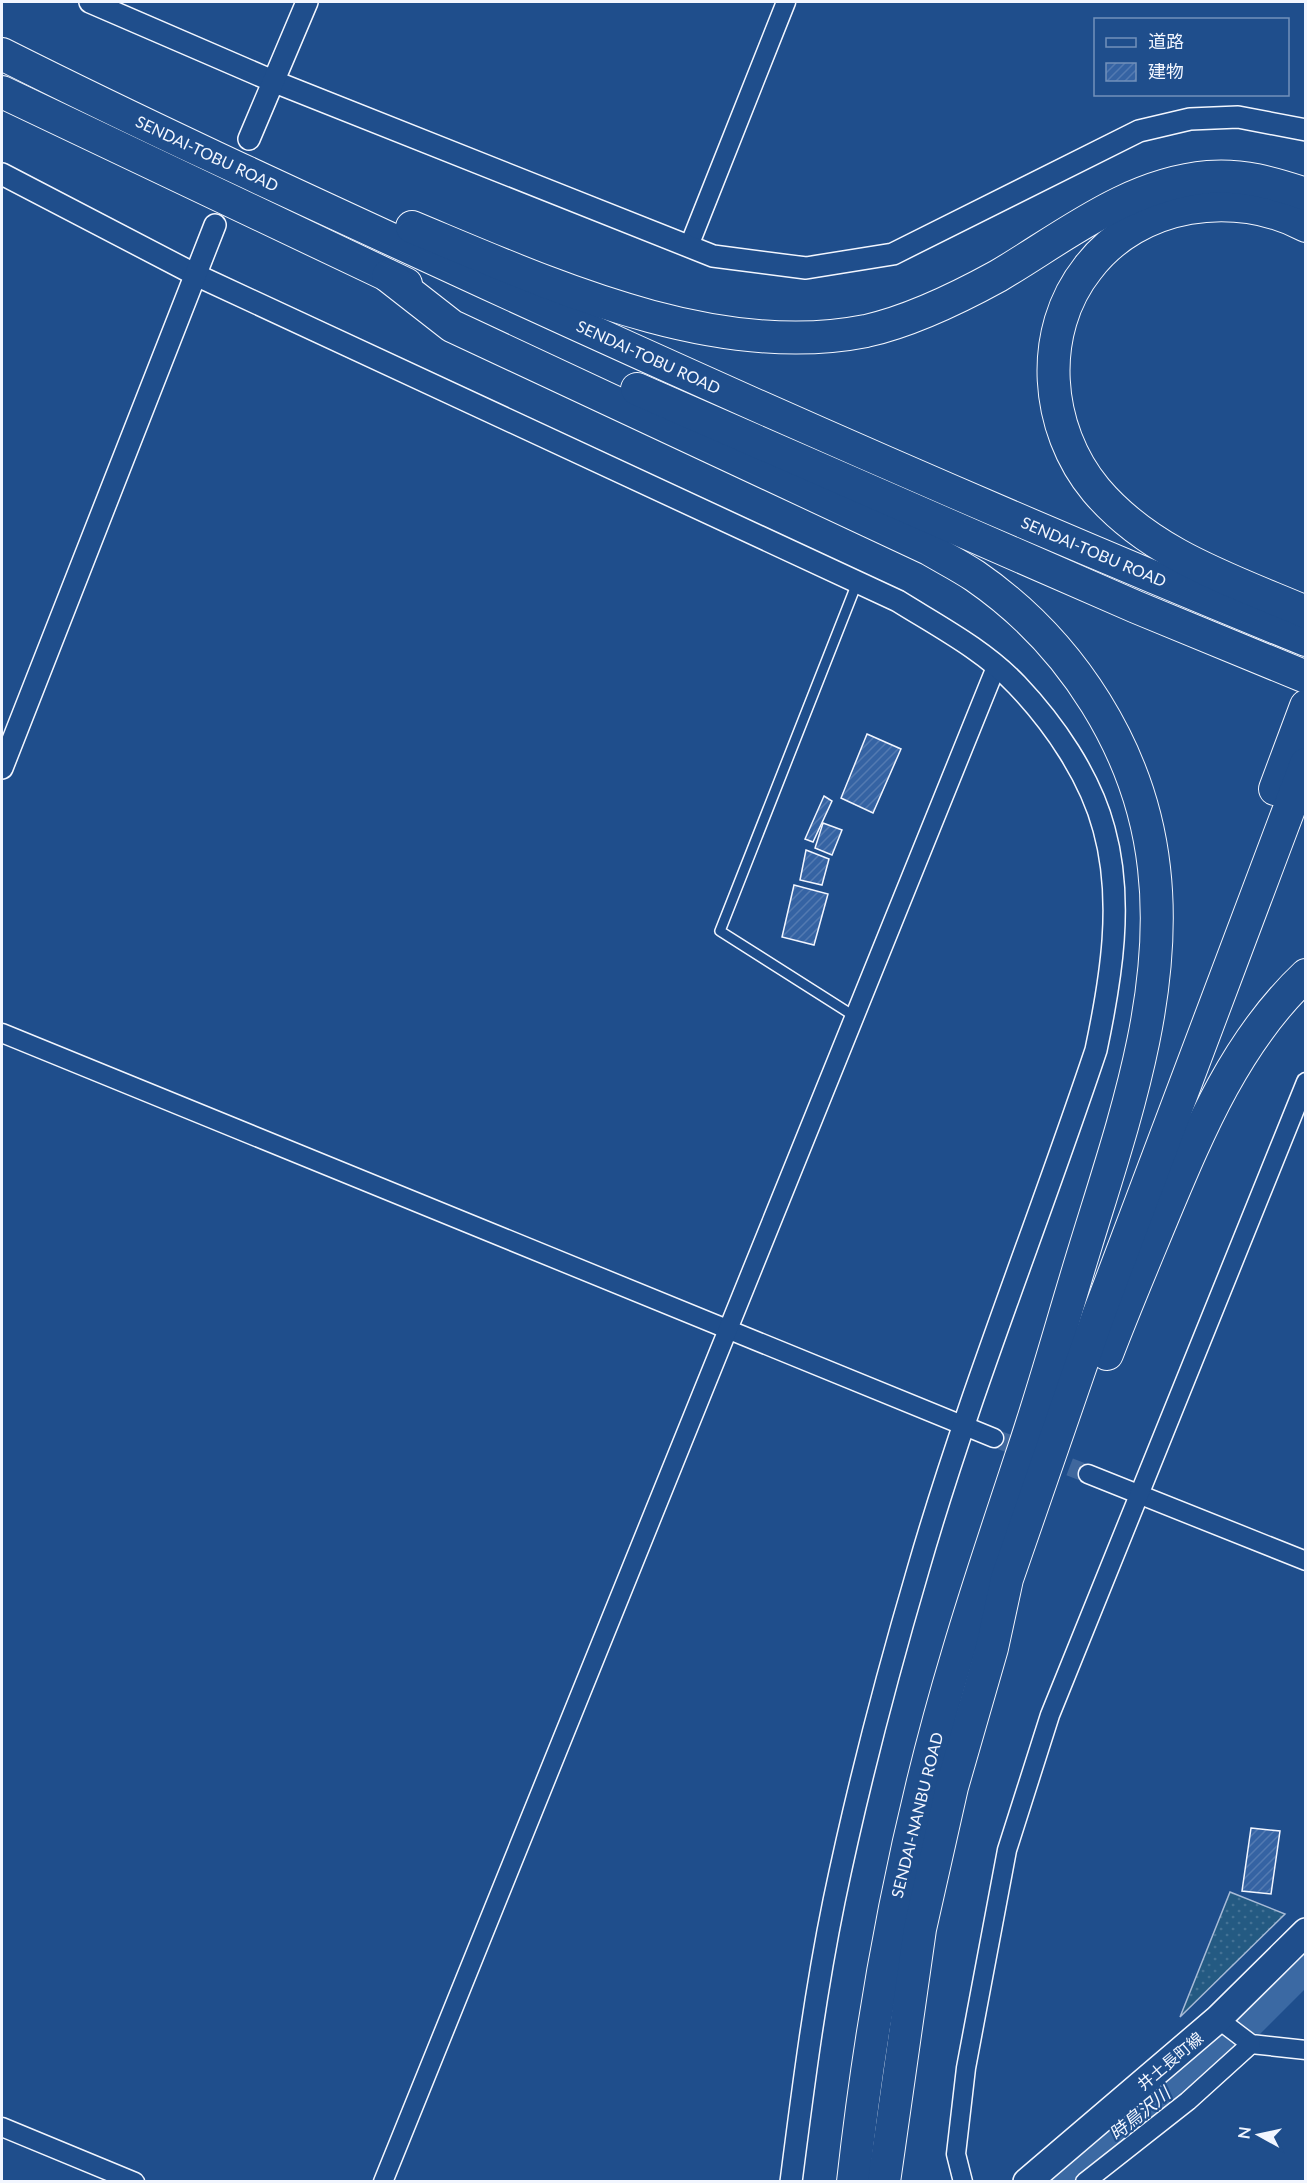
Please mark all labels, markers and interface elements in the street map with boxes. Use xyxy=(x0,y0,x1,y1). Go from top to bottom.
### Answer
legend xyxy=(1094,18,1289,96)
text: 道路 xyxy=(1148,30,1184,52)
text: 建物 xyxy=(1148,60,1184,82)
street label: SENDAI-TOBU ROAD xyxy=(133,111,282,195)
street label: SENDAI-TOBU ROAD xyxy=(574,316,724,397)
street label: SENDAI-TOBU ROAD xyxy=(1018,512,1169,590)
street label: SENDAI-NANBU ROAD xyxy=(887,1730,946,1900)
street label: 井土長町線 xyxy=(1133,2028,1206,2094)
water label: 時鳥沢川 xyxy=(1104,2081,1176,2144)
north arrow xyxy=(1229,2105,1289,2165)
text: N xyxy=(1233,2125,1254,2140)

